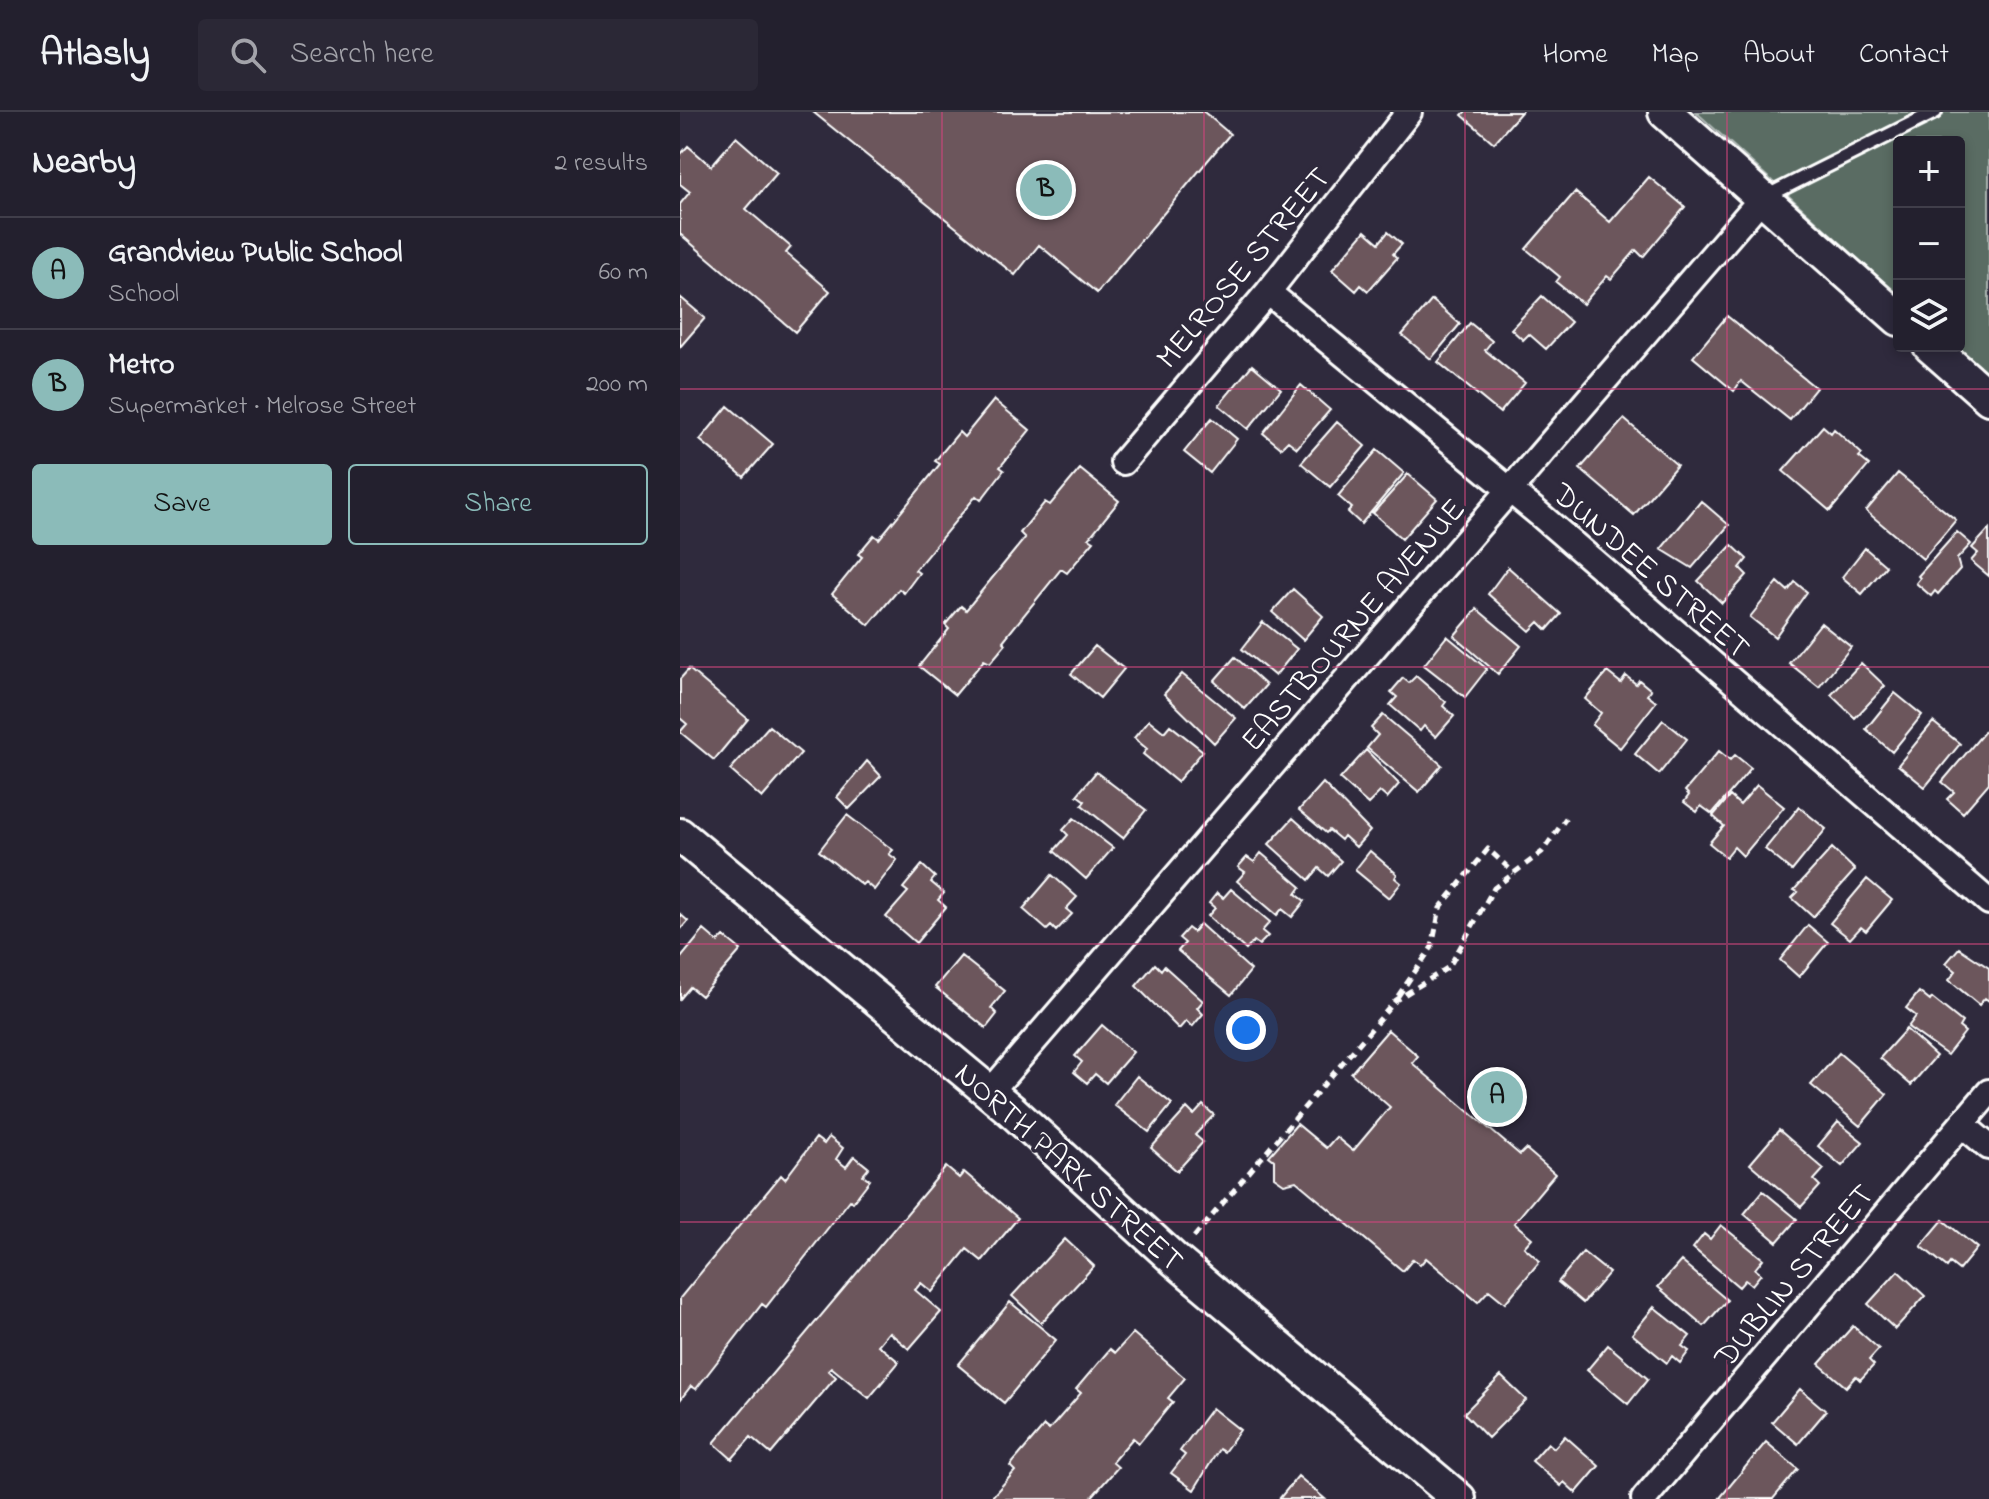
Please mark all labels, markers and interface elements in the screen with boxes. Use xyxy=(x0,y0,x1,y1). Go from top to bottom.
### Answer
search box xyxy=(198,19,758,91)
text: Atlasly xyxy=(40,27,150,83)
icon: search xyxy=(226,33,270,77)
text: Search here xyxy=(290,33,434,77)
text: Home xyxy=(1542,35,1608,76)
text: Map xyxy=(1652,35,1699,76)
text: About xyxy=(1743,35,1815,76)
text: Contact xyxy=(1859,35,1949,76)
map controls xyxy=(1893,136,1965,352)
button: + xyxy=(1893,136,1965,208)
text: Nearby xyxy=(32,139,136,189)
text: 2 results xyxy=(555,145,648,183)
street label: MELROSE STREET xyxy=(1146,158,1343,381)
pin: B xyxy=(1020,160,1072,220)
button: − xyxy=(1893,208,1965,280)
text: Grandview Public School xyxy=(108,232,403,276)
text: A xyxy=(50,254,66,292)
text: 60 m xyxy=(599,254,648,292)
text: School xyxy=(108,276,179,314)
button: layers xyxy=(1893,280,1965,352)
text: Metro xyxy=(108,344,175,388)
text: B xyxy=(49,366,67,404)
text: 200 m xyxy=(586,366,648,404)
text: Supermarket · Melrose Street xyxy=(108,388,416,426)
button: Save xyxy=(32,464,332,545)
button: Share xyxy=(348,464,648,545)
street label: DUNDEE STREET xyxy=(1539,472,1759,672)
street label: EASTBOURNE AVENUE xyxy=(1231,489,1478,764)
your location xyxy=(1226,1010,1266,1050)
street label: NORTH PARK STREET xyxy=(942,1053,1193,1285)
pin: A xyxy=(1471,1067,1523,1127)
street label: DUBLIN STREET xyxy=(1704,1175,1887,1380)

